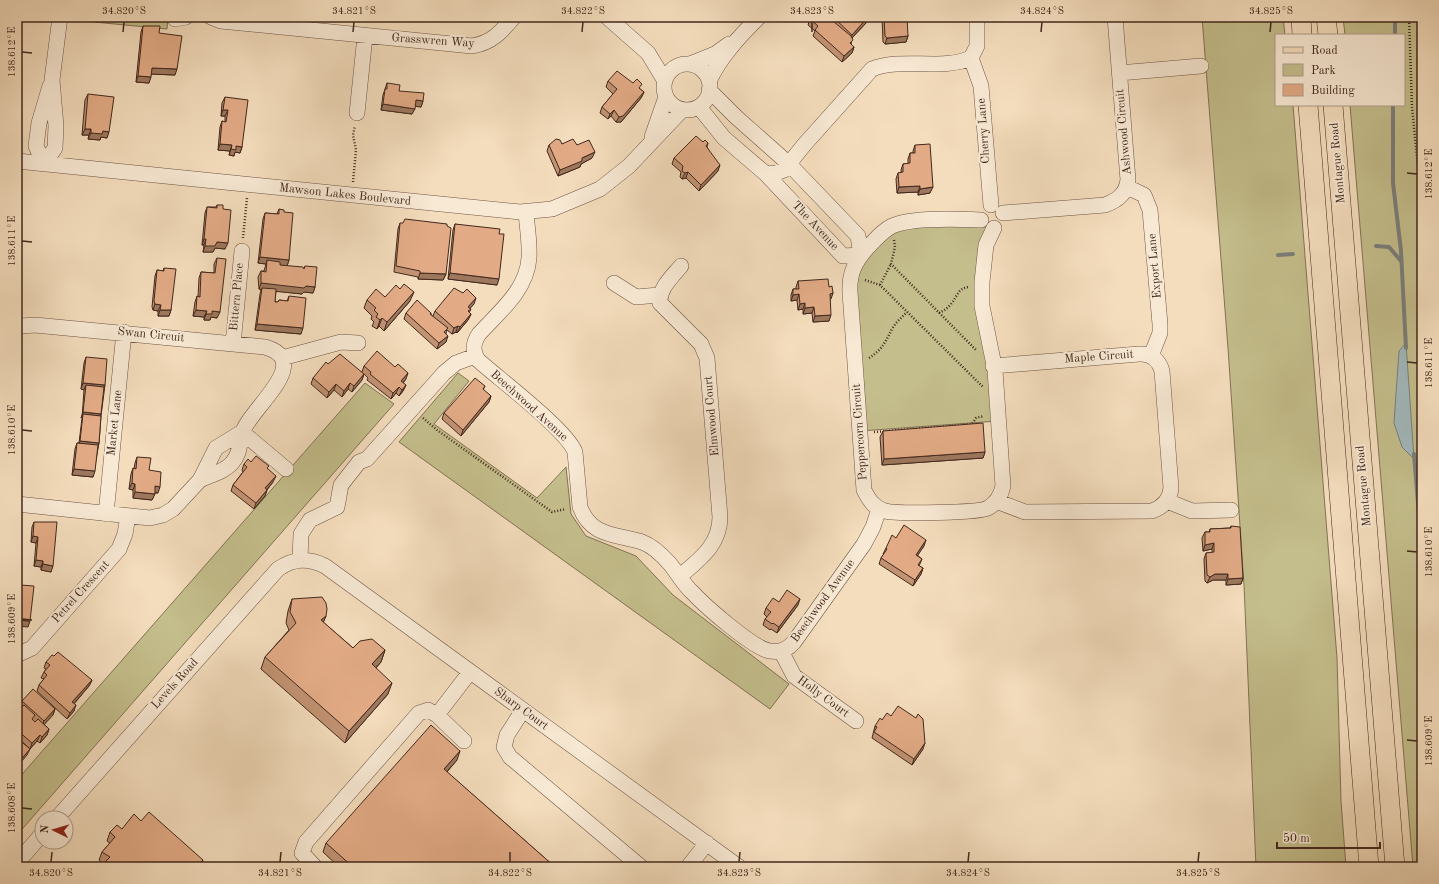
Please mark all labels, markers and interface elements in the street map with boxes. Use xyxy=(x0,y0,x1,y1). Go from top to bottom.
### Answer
text: 34.820°S xyxy=(102,6,146,16)
text: 34.821°S xyxy=(332,6,376,16)
text: 34.822°S xyxy=(561,6,605,16)
text: 34.823°S xyxy=(790,6,834,16)
text: 34.824°S xyxy=(1020,6,1064,16)
text: 34.825°S xyxy=(1249,6,1293,16)
text: 138.612°E xyxy=(7,27,17,77)
street label: Grasswren Way xyxy=(391,32,476,50)
legend xyxy=(1275,34,1405,106)
text: Road xyxy=(1311,45,1338,57)
text: Park xyxy=(1311,65,1336,77)
text: Building xyxy=(1311,85,1355,97)
street label: Ashwood Circuit xyxy=(1114,88,1134,176)
street label: Cherry Lane xyxy=(976,97,992,164)
street label: Montague Road xyxy=(1328,122,1348,204)
text: 138.612°E xyxy=(1424,149,1434,199)
street label: Mawson Lakes Boulevard xyxy=(278,182,412,208)
street label: The Avenue xyxy=(789,199,841,253)
text: 138.611°E xyxy=(7,216,17,266)
street label: Export Lane xyxy=(1146,233,1164,299)
street label: Bittern Place xyxy=(228,262,246,332)
street label: Swan Circuit xyxy=(117,326,185,344)
text: 138.611°E xyxy=(1424,338,1434,388)
street label: Maple Circuit xyxy=(1064,349,1134,365)
street label: Beechwood Avenue xyxy=(488,368,570,444)
street label: Elmwood Court xyxy=(702,375,722,457)
street label: Peppercorn Circuit xyxy=(851,383,869,481)
street label: Market Lane xyxy=(106,389,124,457)
text: 138.610°E xyxy=(7,405,17,455)
street label: Montague Road xyxy=(1354,445,1374,527)
text: 138.610°E xyxy=(1424,527,1434,577)
street label: Beechwood Avenue xyxy=(789,557,857,645)
street label: Petrel Crescent xyxy=(50,558,112,626)
text: 138.609°E xyxy=(7,594,17,644)
street label: Levels Road xyxy=(149,656,201,712)
street label: Holly Court xyxy=(795,674,851,720)
street label: Sharp Court xyxy=(492,685,550,733)
text: 138.609°E xyxy=(1424,716,1434,766)
text: 138.608°E xyxy=(7,783,17,833)
north arrow xyxy=(34,810,74,850)
text: N xyxy=(40,824,51,834)
scale bar xyxy=(1277,824,1380,850)
text: 50 m xyxy=(1283,832,1310,845)
text: 34.820°S xyxy=(29,868,73,878)
text: 34.821°S xyxy=(258,868,302,878)
text: 34.822°S xyxy=(488,868,532,878)
text: 34.823°S xyxy=(717,868,761,878)
text: 34.824°S xyxy=(946,868,990,878)
text: 34.825°S xyxy=(1176,868,1220,878)

